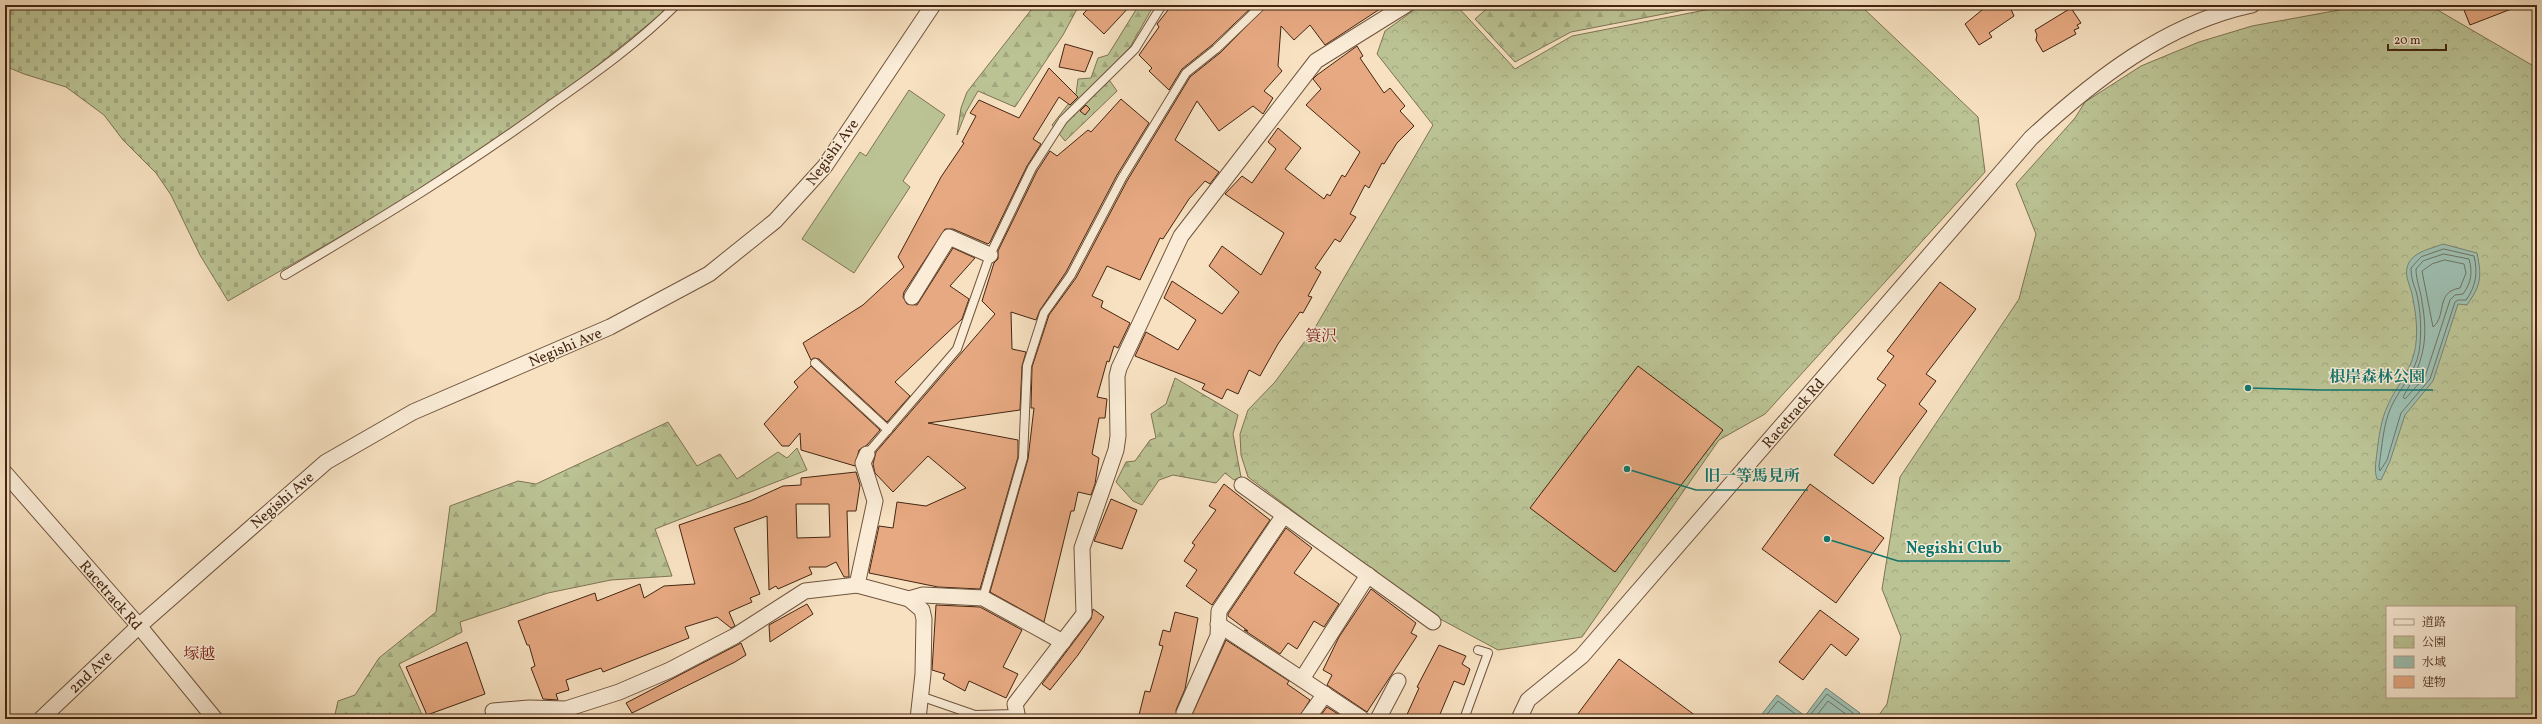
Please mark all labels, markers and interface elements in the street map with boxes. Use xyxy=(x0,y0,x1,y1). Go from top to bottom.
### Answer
scale bar xyxy=(2388,26,2446,52)
text: 20 m xyxy=(2394,33,2421,49)
street label: Negishi Ave xyxy=(802,115,865,191)
street label: Negishi Ave xyxy=(526,324,606,373)
district label: 簑沢 xyxy=(1305,326,1337,348)
callout: 根岸森林公園 xyxy=(2321,362,2433,390)
text: 根岸森林公園 xyxy=(2329,367,2425,389)
street label: Racetrack Rd xyxy=(1758,374,1830,454)
callout: 旧一等馬見所 xyxy=(1696,462,1808,490)
text: 旧一等馬見所 xyxy=(1704,466,1800,488)
street label: Negishi Ave xyxy=(247,468,319,535)
callout: Negishi Club xyxy=(1898,533,2010,561)
text: Negishi Club xyxy=(1906,538,2002,560)
street label: Racetrack Rd xyxy=(74,556,146,636)
legend xyxy=(2386,606,2516,698)
text: 道路 xyxy=(2422,615,2446,631)
text: 公園 xyxy=(2422,635,2446,651)
district label: 塚越 xyxy=(183,644,215,666)
street label: 2nd Ave xyxy=(65,647,117,699)
text: 水域 xyxy=(2422,655,2446,671)
text: 建物 xyxy=(2422,675,2446,691)

